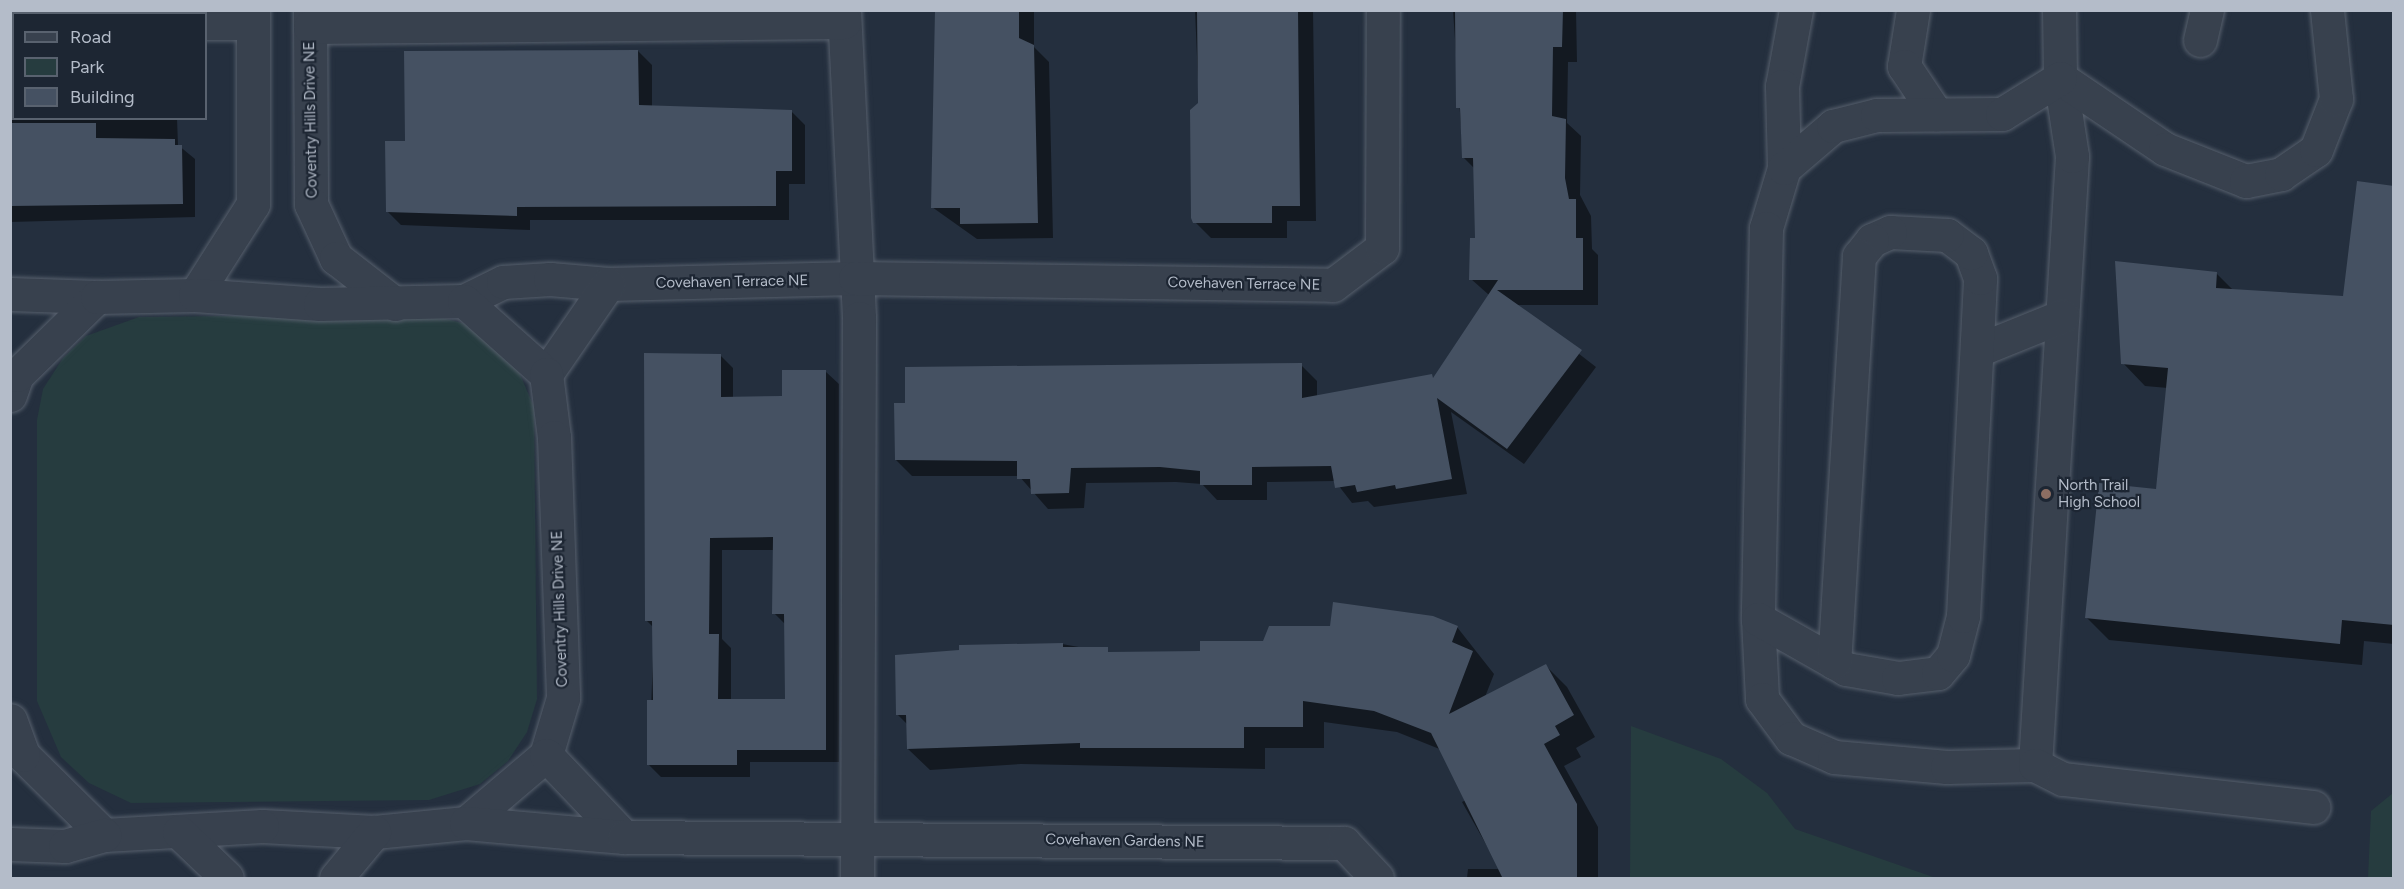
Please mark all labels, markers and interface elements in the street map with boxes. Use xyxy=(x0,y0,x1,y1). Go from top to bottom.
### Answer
legend xyxy=(12,12,207,120)
text: Road xyxy=(70,26,111,48)
street label: Coventry Hills Drive NE xyxy=(301,41,321,199)
text: Park xyxy=(70,56,104,78)
text: Building xyxy=(70,86,135,108)
street label: Covehaven Terrace NE xyxy=(655,272,809,292)
street label: Covehaven Terrace NE xyxy=(1167,274,1321,294)
place label: North Trail High School xyxy=(2058,476,2140,511)
marker: North Trail High School xyxy=(2039,487,2053,501)
street label: Coventry Hills Drive NE xyxy=(548,530,572,688)
street label: Covehaven Gardens NE xyxy=(1045,831,1205,851)

